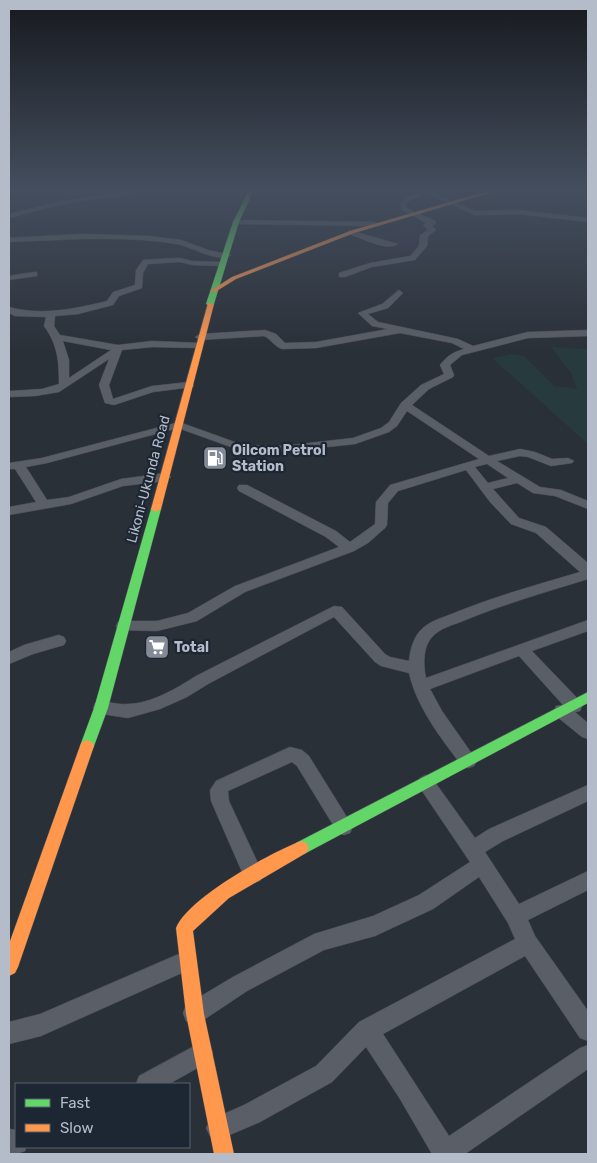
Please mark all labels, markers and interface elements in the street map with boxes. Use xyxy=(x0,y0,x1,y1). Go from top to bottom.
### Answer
street label: Likoni-Ukunda Road xyxy=(123,413,174,545)
place label: Oilcom Petrol Station xyxy=(232,442,326,475)
fuel station icon: Oilcom Petrol Station xyxy=(202,445,228,471)
supermarket icon: Total xyxy=(144,634,170,660)
place label: Total xyxy=(174,639,209,656)
legend xyxy=(15,1083,190,1148)
text: Fast xyxy=(60,1094,90,1112)
text: Slow xyxy=(60,1119,93,1137)

